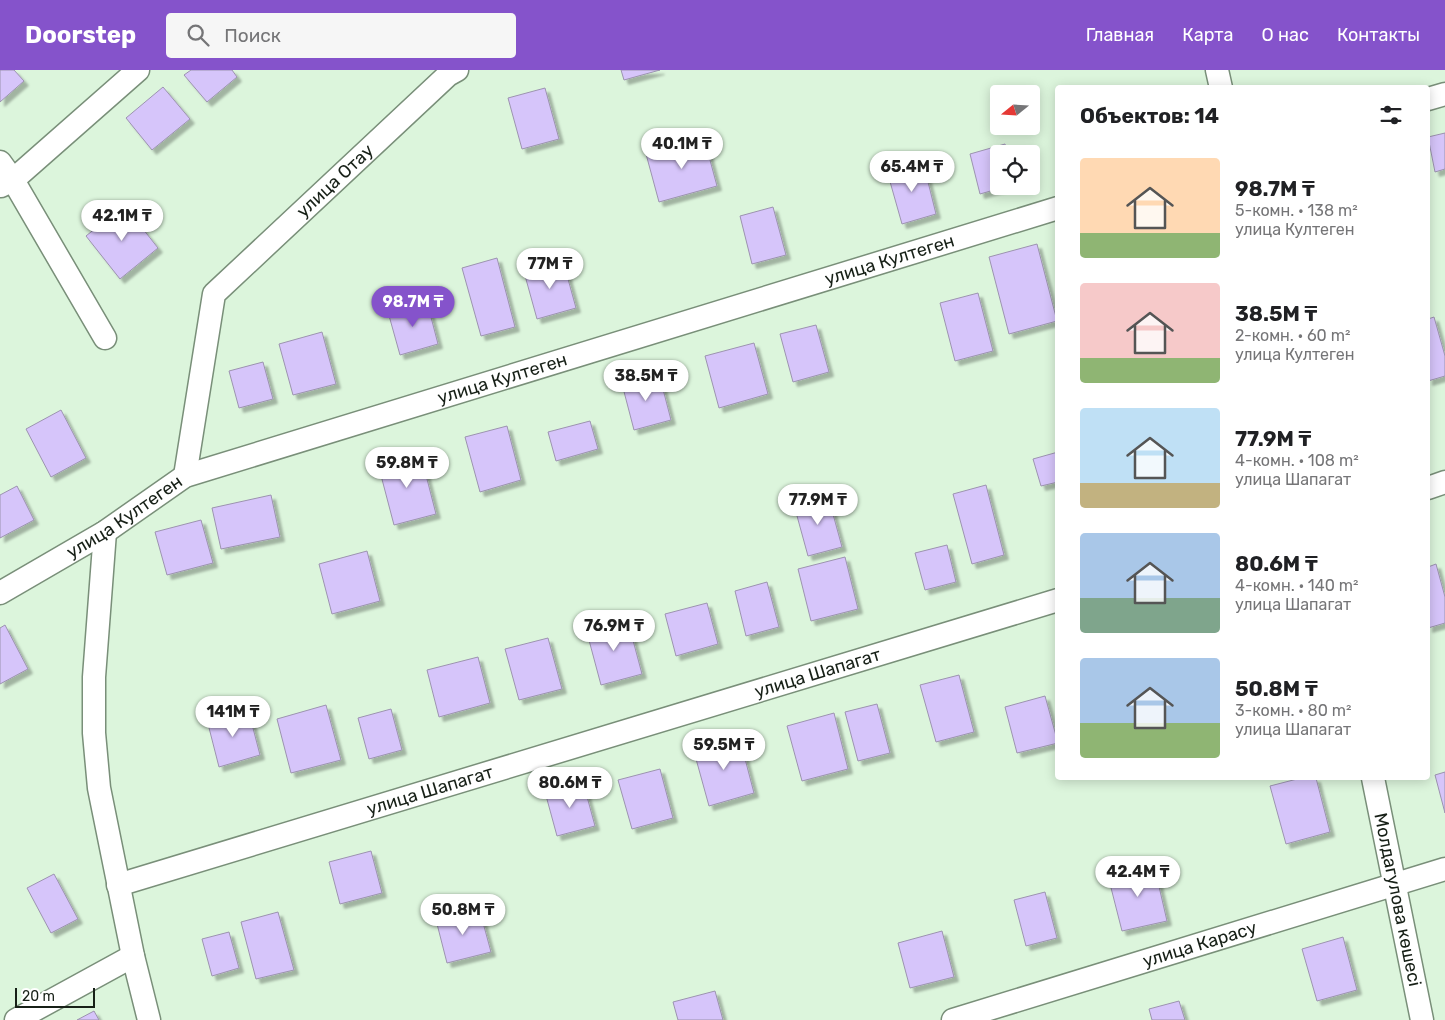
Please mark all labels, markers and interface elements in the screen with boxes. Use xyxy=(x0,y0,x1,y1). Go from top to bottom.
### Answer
search box xyxy=(166,13,516,58)
text: Doorstep xyxy=(25,21,136,49)
icon: search xyxy=(184,21,212,49)
text: Поиск xyxy=(224,24,281,47)
text: Главная xyxy=(1086,24,1154,46)
text: Карта xyxy=(1182,24,1234,46)
text: О нас xyxy=(1262,24,1309,46)
text: Контакты xyxy=(1337,24,1420,46)
north arrow xyxy=(990,85,1040,135)
map controls xyxy=(990,85,1040,195)
icon: filters xyxy=(1377,101,1405,129)
text: Объектов: 14 xyxy=(1080,103,1219,128)
pin: 40.1M ₸ xyxy=(636,128,728,170)
text: 40.1M ₸ xyxy=(652,134,712,153)
street label: улица Отау xyxy=(292,139,378,222)
button: locate xyxy=(990,145,1040,195)
pin: 65.4M ₸ xyxy=(866,150,958,193)
text: 65.4M ₸ xyxy=(881,157,943,176)
text: 98.7M ₸ xyxy=(1235,176,1315,201)
icon: home xyxy=(1120,178,1180,238)
pin: 42.1M ₸ xyxy=(76,200,168,242)
text: 5-комн. · 138 m² xyxy=(1235,201,1358,220)
text: 42.1M ₸ xyxy=(92,206,152,225)
text: улица Култеген xyxy=(1235,220,1354,239)
street label: улица Култеген xyxy=(822,229,957,290)
pin: 77M ₸ xyxy=(515,248,585,290)
text: 77M ₸ xyxy=(527,254,573,273)
pin: 98.7M ₸ xyxy=(367,286,459,328)
text: 98.7M ₸ xyxy=(383,292,443,311)
text: 38.5M ₸ xyxy=(1235,301,1318,326)
icon: home xyxy=(1120,303,1180,363)
text: 2-комн. · 60 m² xyxy=(1235,326,1350,345)
text: улица Култеген xyxy=(1235,345,1354,364)
street label: улица Култеген xyxy=(435,348,570,409)
pin: 38.5M ₸ xyxy=(600,360,692,402)
text: 38.5M ₸ xyxy=(615,366,677,385)
text: 77.9M ₸ xyxy=(1235,426,1312,451)
icon: home xyxy=(1120,428,1180,488)
pin: 59.8M ₸ xyxy=(361,446,453,489)
text: 4-комн. · 108 m² xyxy=(1235,451,1359,470)
text: 59.8M ₸ xyxy=(376,453,438,472)
street label: улица Култеген xyxy=(63,470,187,563)
text: улица Шапагат xyxy=(1235,470,1351,489)
pin: 77.9M ₸ xyxy=(772,484,864,526)
text: 77.9M ₸ xyxy=(789,490,847,509)
text: 80.6M ₸ xyxy=(1235,551,1318,576)
icon: home xyxy=(1120,553,1180,613)
text: 4-комн. · 140 m² xyxy=(1235,576,1358,595)
text: улица Шапагат xyxy=(1235,595,1351,614)
pin: 76.9M ₸ xyxy=(568,610,660,652)
text: 76.9M ₸ xyxy=(584,616,644,635)
street label: улица Шапагат xyxy=(752,643,883,702)
text: 50.8M ₸ xyxy=(1235,676,1318,701)
icon: home xyxy=(1120,678,1180,738)
pin: 141M ₸ xyxy=(192,696,274,738)
text: 3-комн. · 80 m² xyxy=(1235,701,1351,720)
text: 141M ₸ xyxy=(206,702,260,721)
text: улица Шапагат xyxy=(1235,720,1351,739)
pin: 59.5M ₸ xyxy=(678,728,770,771)
text: 59.5M ₸ xyxy=(693,735,755,754)
street label: улица Шапагат xyxy=(364,761,496,820)
pin: 80.6M ₸ xyxy=(524,766,616,809)
text: 80.6M ₸ xyxy=(538,773,602,792)
street label: Молдагулова көшесі xyxy=(1369,811,1426,988)
pin: 42.4M ₸ xyxy=(1092,856,1184,898)
text: 42.4M ₸ xyxy=(1106,862,1170,881)
pin: 50.8M ₸ xyxy=(417,894,509,936)
text: 50.8M ₸ xyxy=(431,900,495,919)
street label: улица Карасу xyxy=(1140,916,1259,972)
scale bar xyxy=(15,985,95,1008)
text: 20 m xyxy=(22,988,55,1005)

